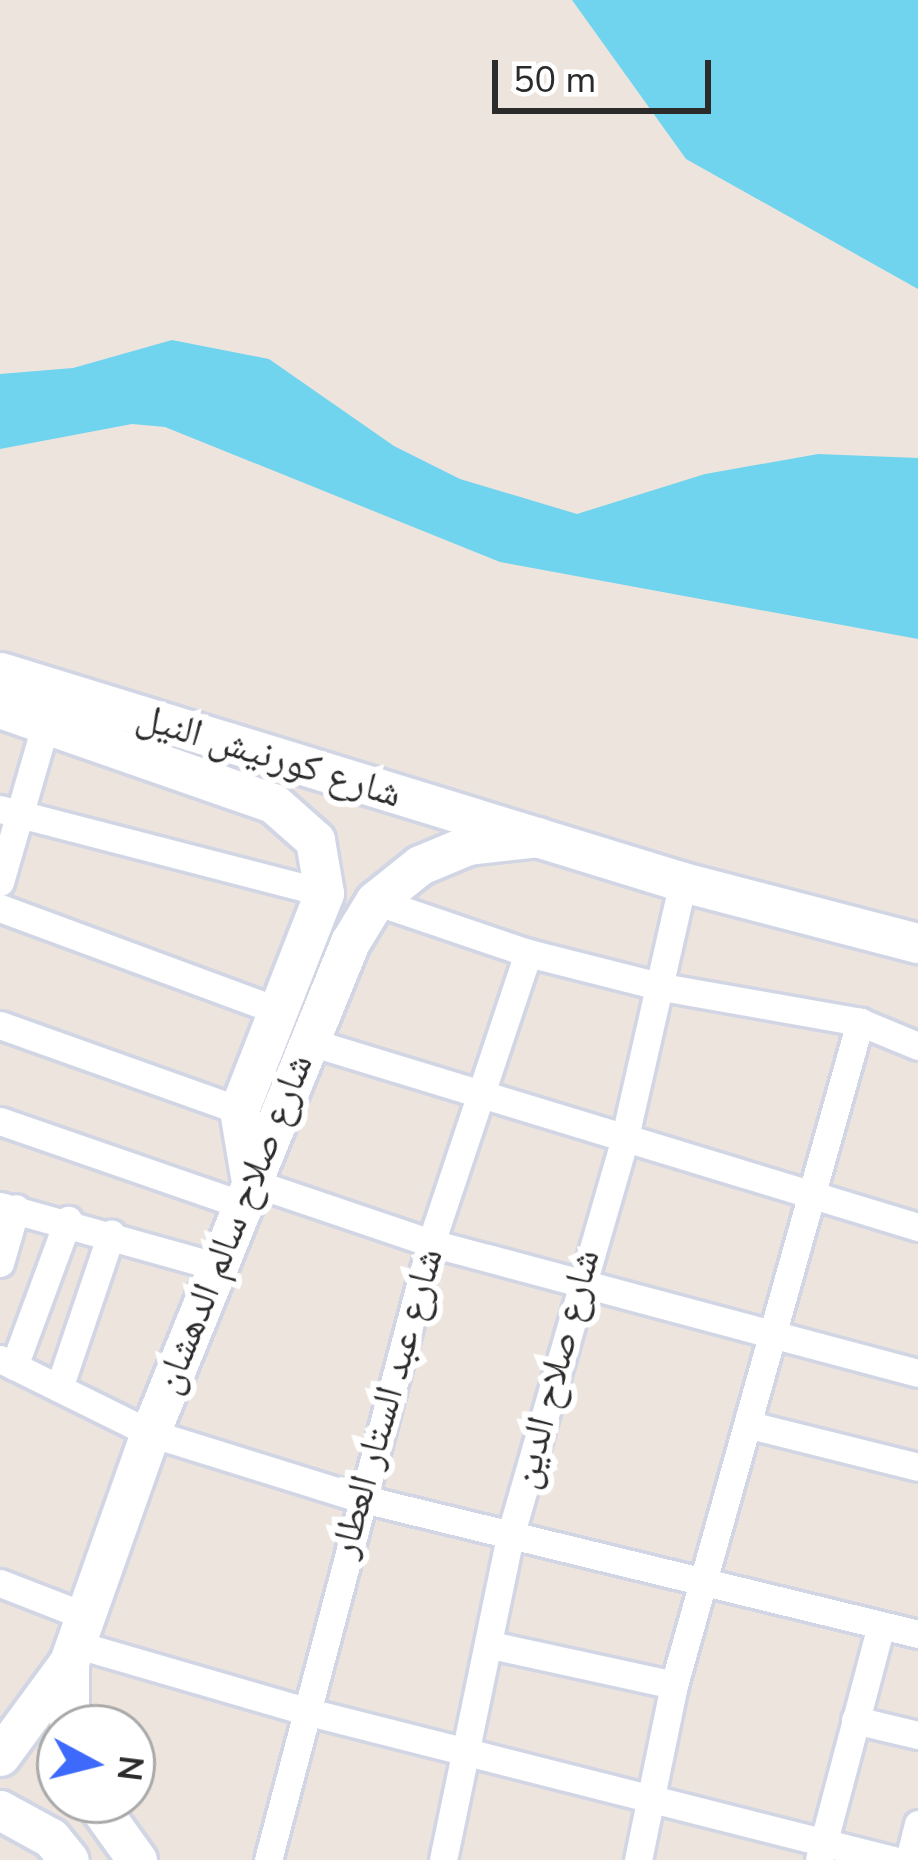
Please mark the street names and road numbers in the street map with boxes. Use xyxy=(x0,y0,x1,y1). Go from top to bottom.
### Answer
street label: شارع كورنيش النيل xyxy=(131,694,407,818)
street label: شارع صلاح سالم الدهشان xyxy=(144,1047,324,1401)
street label: شارع عبد الستار العطار xyxy=(321,1243,453,1563)
street label: شارع صلاح الدين xyxy=(502,1244,610,1494)

